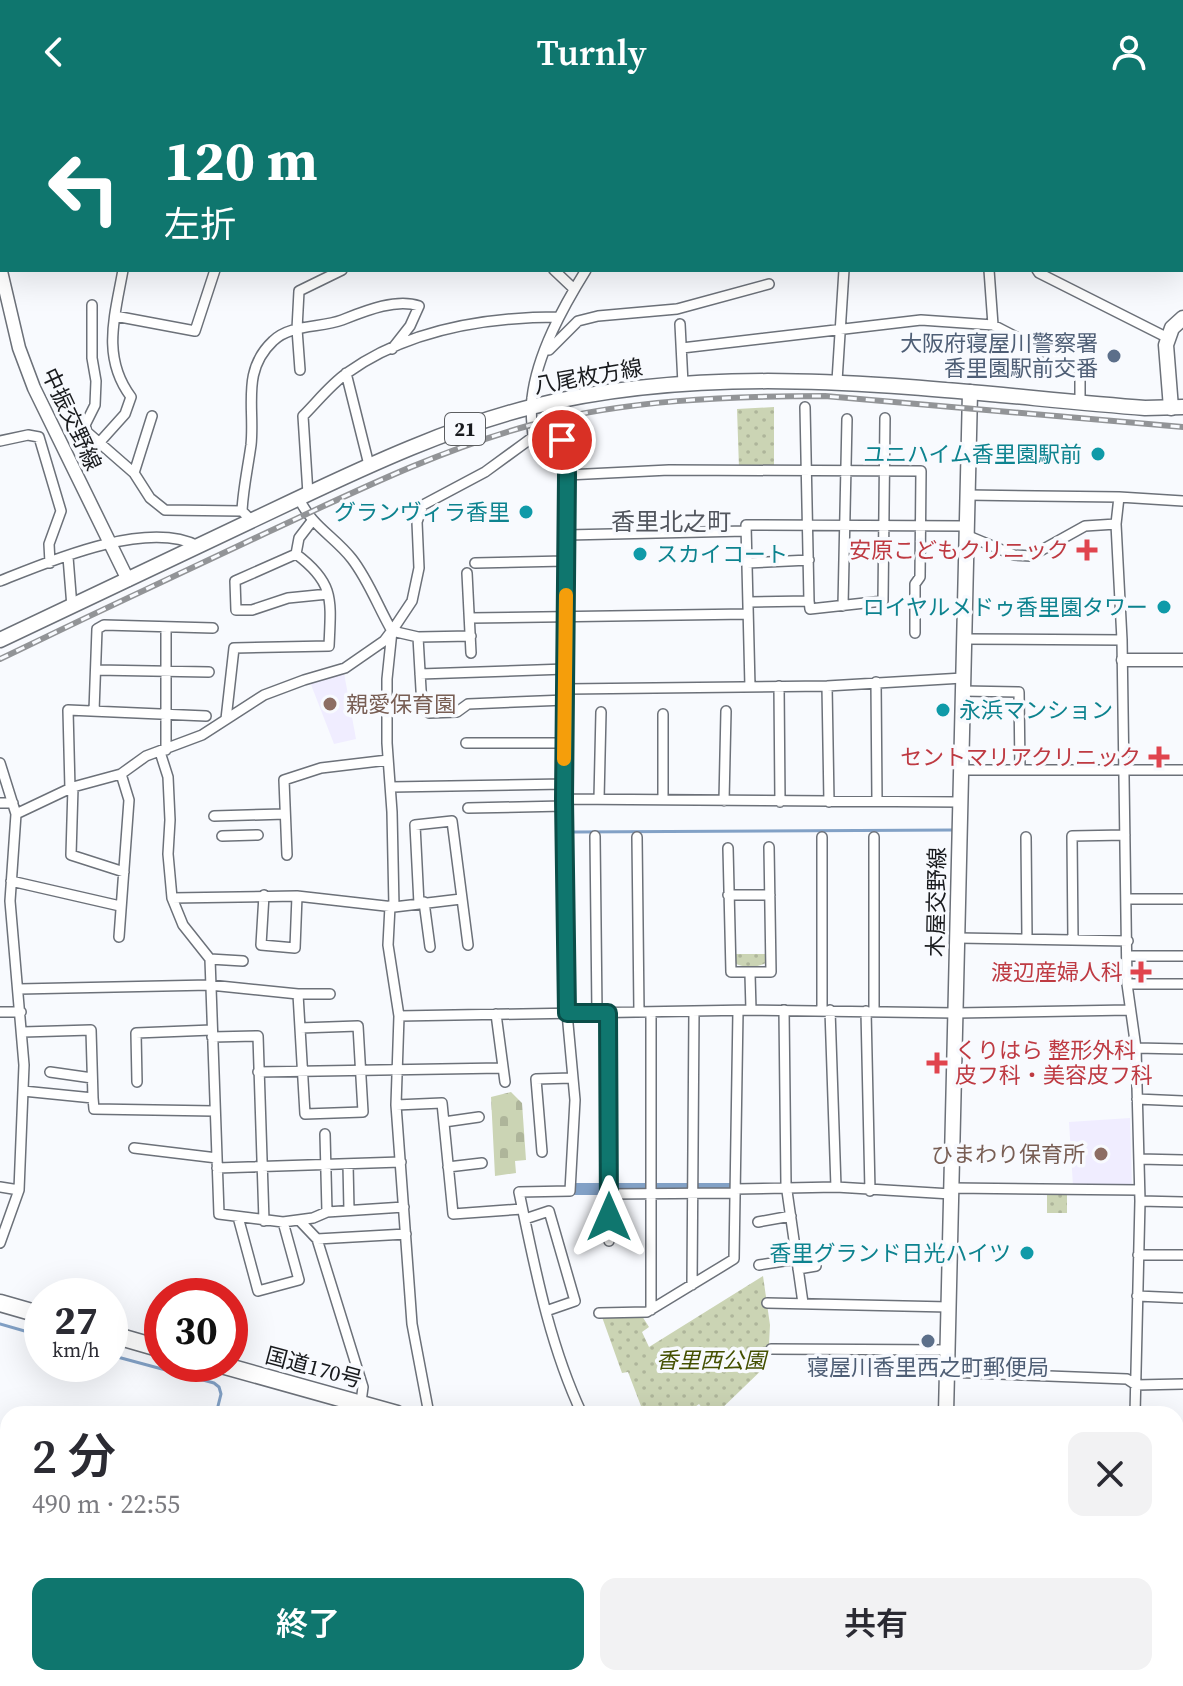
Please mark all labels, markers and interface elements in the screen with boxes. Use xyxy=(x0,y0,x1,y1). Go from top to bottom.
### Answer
text: Turnly xyxy=(537,28,646,77)
icon: back xyxy=(32,30,76,74)
icon: person xyxy=(1107,30,1151,74)
text: 120 m xyxy=(164,122,318,199)
icon: left xyxy=(32,136,136,240)
text: 左折 xyxy=(164,200,236,249)
place label: 大阪府寝屋川警察署 香里園駅前交番 xyxy=(900,328,1098,383)
marker: 大阪府寝屋川警察署 香里園駅前交番 xyxy=(1105,347,1123,365)
street label: 八尾枚方線 xyxy=(531,352,645,400)
street label: 中振交野線 xyxy=(35,363,109,475)
pin xyxy=(528,406,596,474)
road number: 21 xyxy=(445,413,485,445)
icon: arrive xyxy=(540,418,584,462)
place label: ユニハイム香里園駅前 xyxy=(863,439,1082,469)
marker: ユニハイム香里園駅前 xyxy=(1089,445,1107,463)
place label: グランヴィラ香里 xyxy=(334,497,510,527)
marker: グランヴィラ香里 xyxy=(517,503,535,521)
district label: 香里北之町 xyxy=(611,505,731,538)
place label: 安原こどもクリニック xyxy=(849,535,1069,565)
place label: スカイコート xyxy=(656,539,788,569)
marker: 安原こどもクリニック xyxy=(1076,539,1098,561)
marker: スカイコート xyxy=(631,545,649,563)
place label: ロイヤルメドゥ香里園タワー xyxy=(863,592,1148,622)
marker: ロイヤルメドゥ香里園タワー xyxy=(1155,598,1173,616)
place label: 親愛保育園 xyxy=(346,689,456,719)
marker: 親愛保育園 xyxy=(321,695,339,713)
place label: 永浜マンション xyxy=(959,695,1113,725)
marker: 永浜マンション xyxy=(934,701,952,719)
place label: セントマリアクリニック xyxy=(900,742,1141,772)
marker: セントマリアクリニック xyxy=(1148,746,1170,768)
street label: 木屋交野線 xyxy=(920,847,952,957)
place label: 渡辺産婦人科 xyxy=(991,957,1123,987)
marker: 渡辺産婦人科 xyxy=(1130,961,1152,983)
place label: くりはら 整形外科 皮フ科・美容皮フ科 xyxy=(955,1035,1153,1090)
marker: くりはら 整形外科 皮フ科・美容皮フ科 xyxy=(926,1052,948,1074)
place label: ひまわり保育所 xyxy=(931,1139,1085,1169)
marker: ひまわり保育所 xyxy=(1092,1145,1110,1163)
position arrow xyxy=(567,1175,651,1259)
place label: 香里グランド日光ハイツ xyxy=(769,1238,1011,1268)
marker: 香里グランド日光ハイツ xyxy=(1018,1244,1036,1262)
speed limit sign: 30 xyxy=(144,1278,248,1382)
text: 27 xyxy=(54,1293,98,1347)
marker: 寝屋川香里西之町郵便局 xyxy=(919,1332,937,1350)
text: km/h xyxy=(52,1336,100,1364)
street label: 国道170号 xyxy=(262,1340,366,1394)
park label: 香里西公園 xyxy=(656,1345,769,1375)
place label: 寝屋川香里西之町郵便局 xyxy=(807,1352,1049,1382)
text: 2 分 xyxy=(32,1423,116,1489)
button: close xyxy=(1068,1432,1152,1516)
text: 490 m · 22:55 xyxy=(32,1486,180,1522)
button: 終了 xyxy=(32,1578,584,1670)
button: 共有 xyxy=(600,1578,1152,1670)

